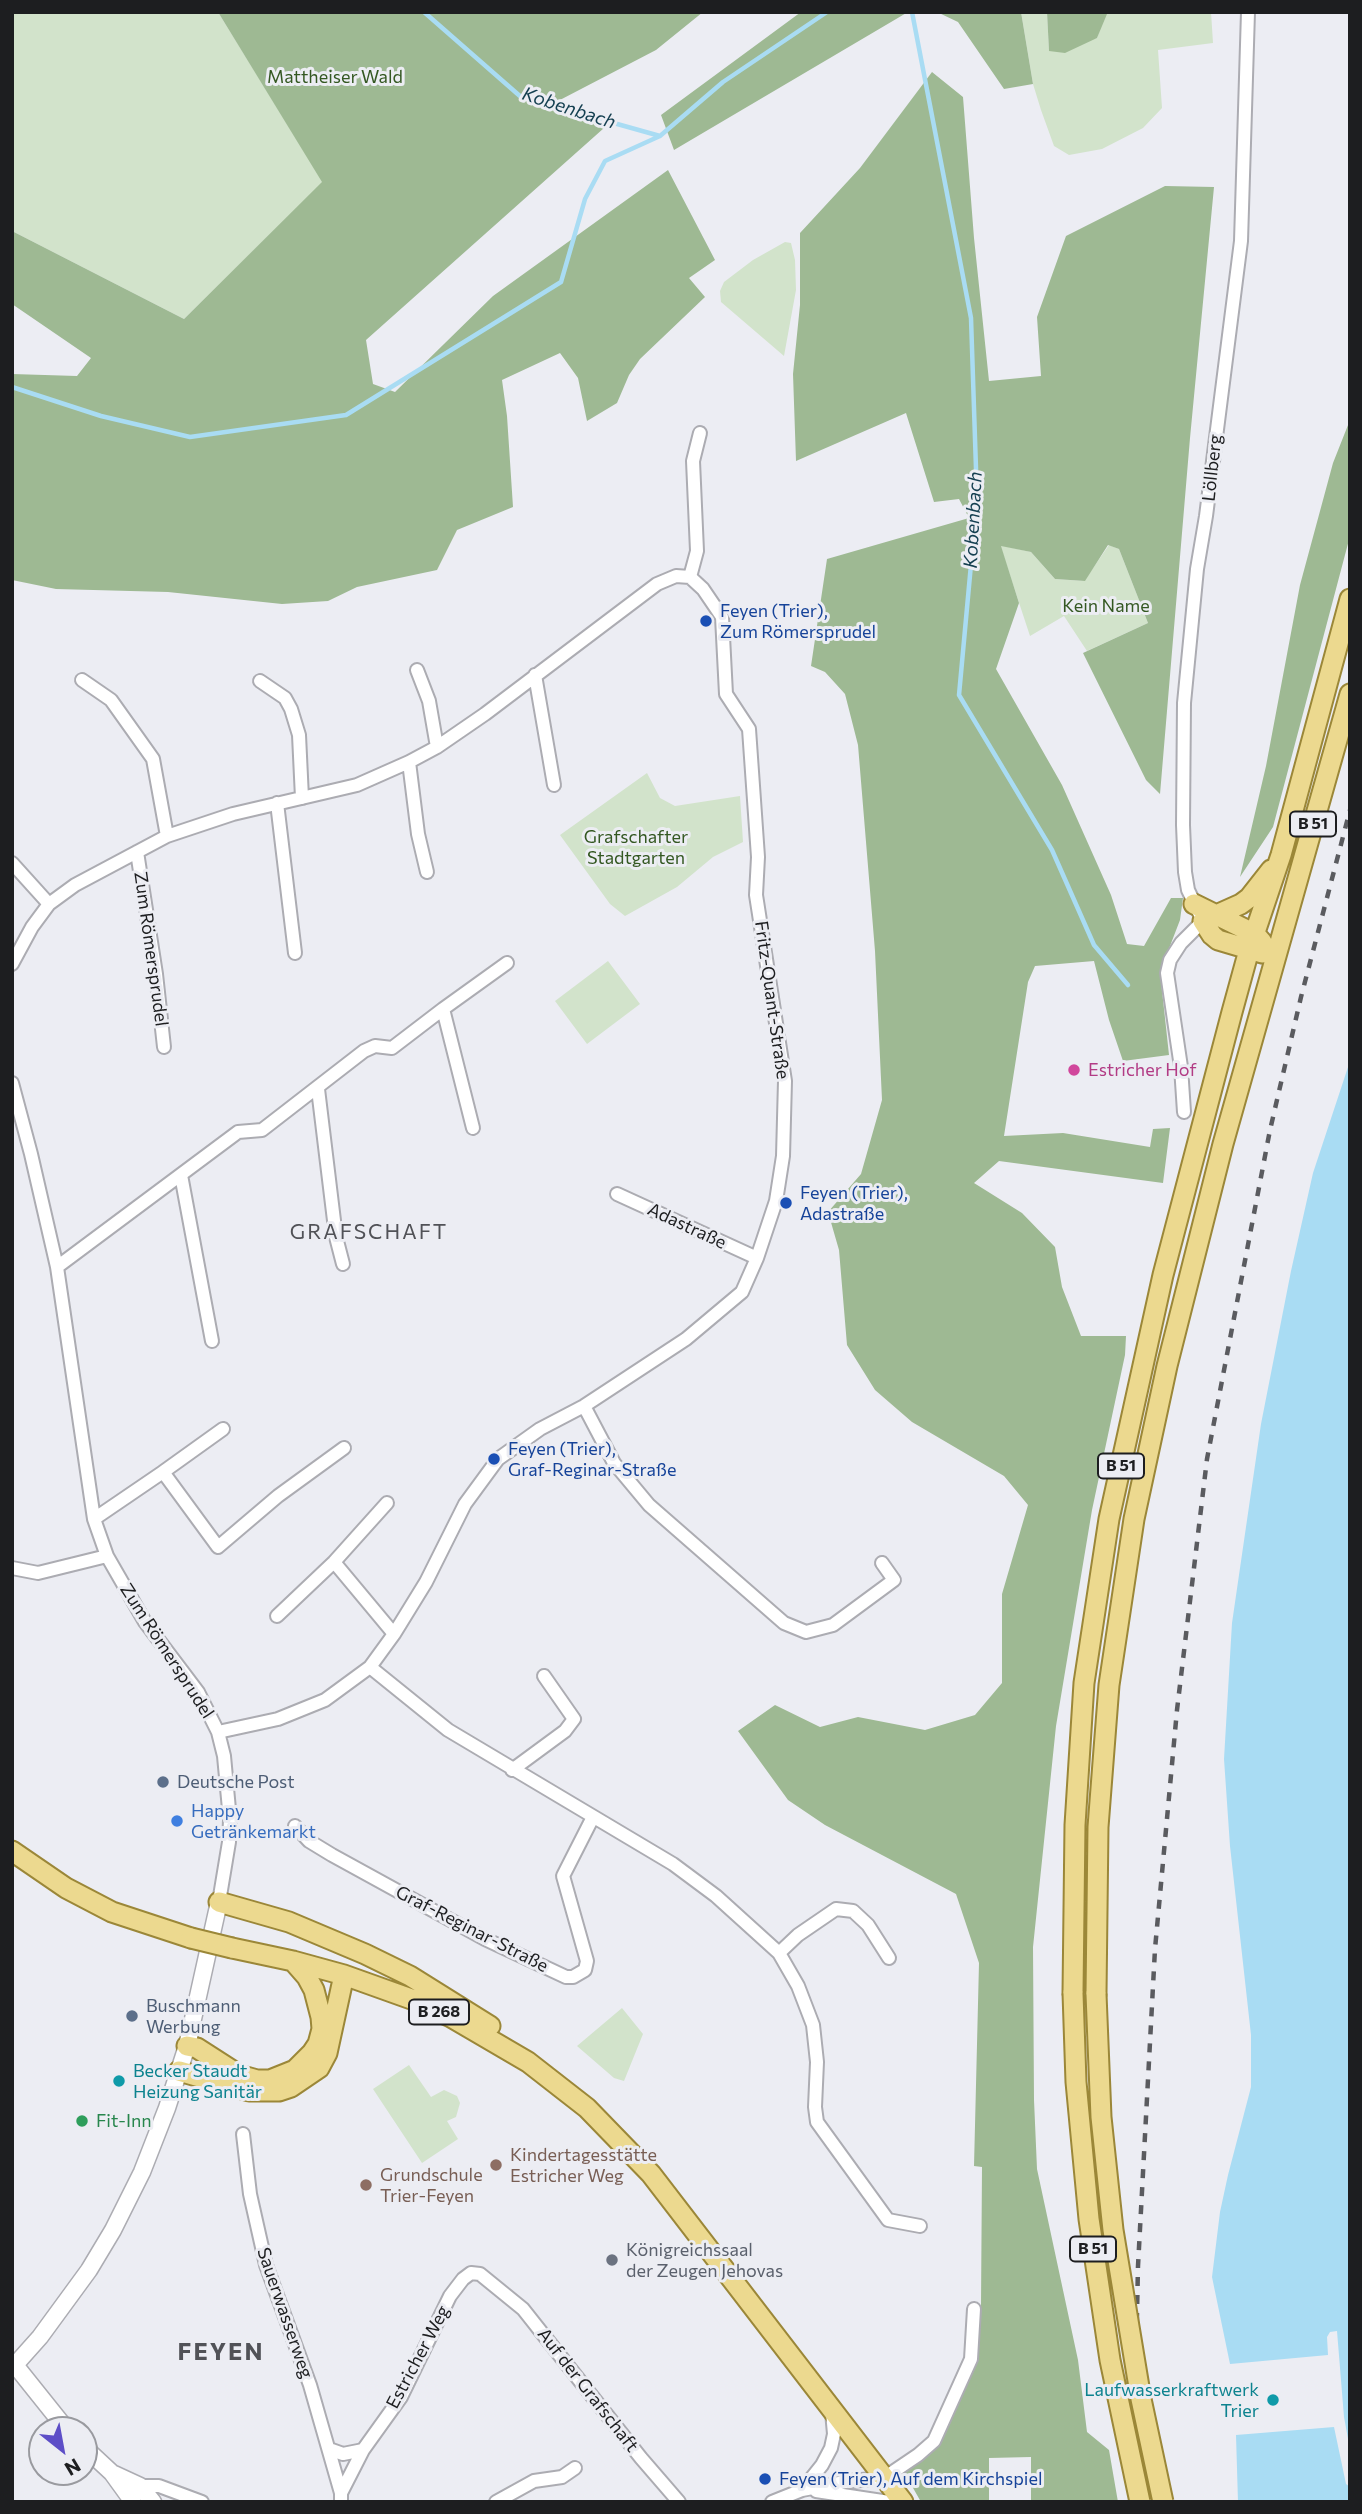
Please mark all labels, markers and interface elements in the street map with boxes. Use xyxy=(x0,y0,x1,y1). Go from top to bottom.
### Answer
park label: Mattheiser Wald xyxy=(267,66,403,88)
water label: Kobenbach xyxy=(519,82,619,134)
street label: Löllberg xyxy=(1198,433,1226,503)
water label: Kobenbach xyxy=(959,471,987,569)
park label: Kein Name xyxy=(1062,595,1150,617)
place label: Feyen (Trier), Zum Römersprudel xyxy=(720,600,876,642)
marker: Feyen (Trier), Zum Römersprudel xyxy=(698,613,714,629)
road number: B 51 xyxy=(1290,811,1336,836)
park label: Grafschafter Stadtgarten xyxy=(584,826,688,868)
street label: Zum Römersprudel xyxy=(129,870,173,1028)
street label: Fritz-Quant-Straße xyxy=(750,919,794,1081)
place label: Estricher Hof xyxy=(1088,1059,1197,1081)
marker: Estricher Hof xyxy=(1066,1062,1082,1078)
place label: Feyen (Trier), Adastraße xyxy=(800,1182,908,1224)
marker: Feyen (Trier), Adastraße xyxy=(778,1195,794,1211)
street label: Adastraße xyxy=(644,1198,730,1254)
district label: GRAFSCHAFT xyxy=(291,1219,447,1245)
place label: Feyen (Trier), Graf-Reginar-Straße xyxy=(508,1438,676,1480)
marker: Feyen (Trier), Graf-Reginar-Straße xyxy=(486,1451,502,1467)
road number: B 51 xyxy=(1098,1454,1144,1478)
street label: Zum Römersprudel xyxy=(115,1580,219,1722)
place label: Deutsche Post xyxy=(177,1771,295,1793)
marker: Deutsche Post xyxy=(155,1774,171,1790)
place label: Happy Getränkemarkt xyxy=(191,1800,316,1842)
marker: Happy Getränkemarkt xyxy=(169,1813,185,1829)
street label: Graf-Reginar-Straße xyxy=(392,1881,552,1977)
place label: Buschmann Werbung xyxy=(146,1995,241,2038)
road number: B 268 xyxy=(409,2000,469,2024)
marker: Buschmann Werbung xyxy=(124,2008,140,2024)
place label: Becker Staudt Heizung Sanitär xyxy=(133,2060,262,2102)
marker: Becker Staudt Heizung Sanitär xyxy=(111,2073,127,2089)
place label: Fit-Inn xyxy=(96,2110,152,2132)
marker: Fit-Inn xyxy=(74,2113,90,2129)
place label: Kindertagesstätte Estricher Weg xyxy=(510,2144,657,2186)
marker: Kindertagesstätte Estricher Weg xyxy=(488,2157,504,2173)
place label: Grundschule Trier-Feyen xyxy=(380,2164,483,2206)
marker: Grundschule Trier-Feyen xyxy=(358,2177,374,2193)
road number: B 51 xyxy=(1070,2236,1116,2262)
place label: Königreichssaal der Zeugen Jehovas xyxy=(626,2239,783,2282)
street label: Sauerwasserweg xyxy=(253,2245,317,2381)
marker: Königreichssaal der Zeugen Jehovas xyxy=(604,2252,620,2268)
street label: Estricher Weg xyxy=(382,2302,454,2412)
street label: Auf der Grafschaft xyxy=(533,2324,643,2456)
district label: FEYEN xyxy=(178,2338,264,2366)
place label: Laufwasserkraftwerk Trier xyxy=(1084,2379,1259,2422)
marker: Laufwasserkraftwerk Trier xyxy=(1265,2392,1281,2408)
north arrow xyxy=(28,2416,98,2486)
text: N xyxy=(61,2454,85,2481)
place label: Feyen (Trier), Auf dem Kirchspiel xyxy=(779,2468,1043,2490)
marker: Feyen (Trier), Auf dem Kirchspiel xyxy=(757,2471,773,2487)

